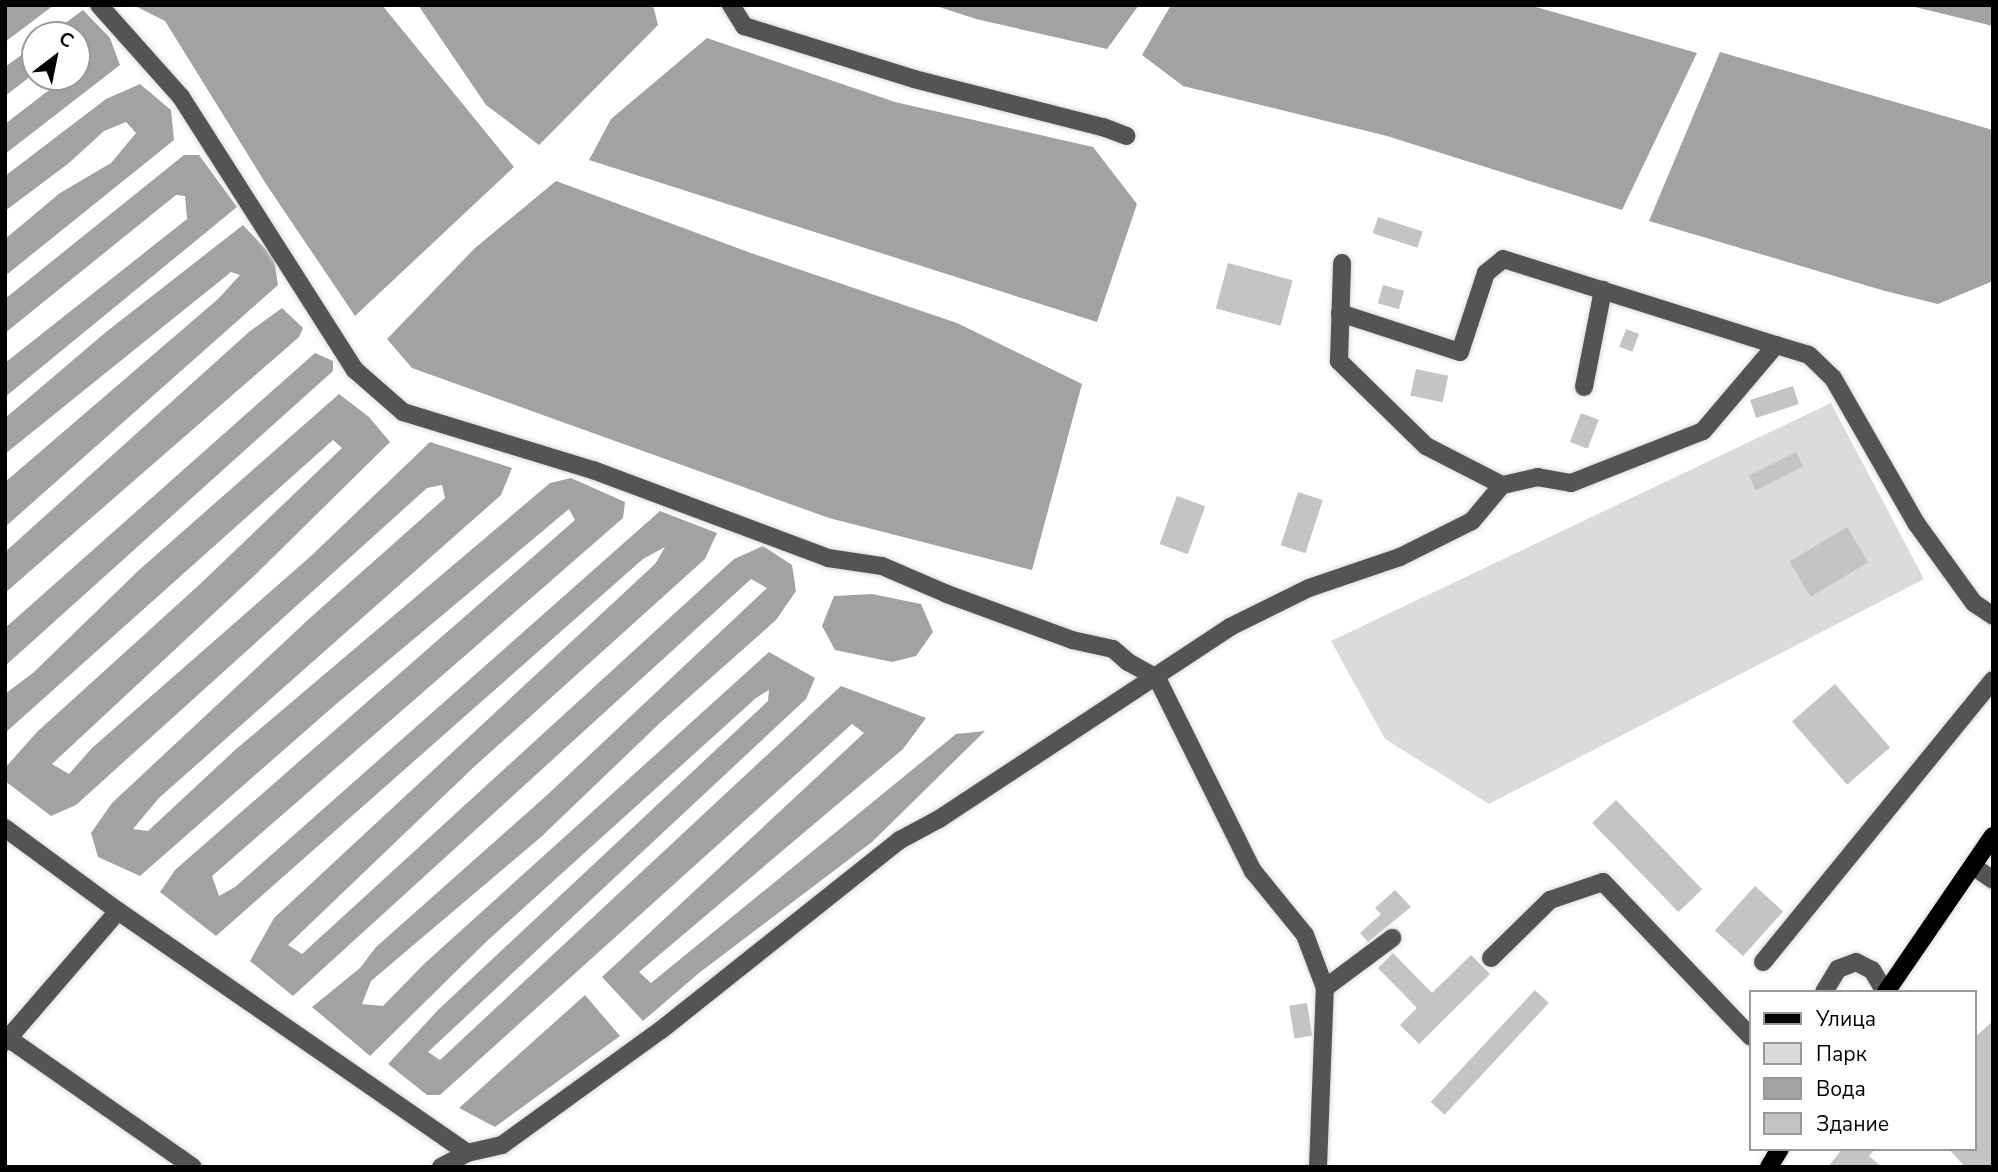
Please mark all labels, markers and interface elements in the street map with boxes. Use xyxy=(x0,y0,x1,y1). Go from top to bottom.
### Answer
north arrow xyxy=(21,21,91,91)
text: С xyxy=(54,25,78,54)
legend xyxy=(1750,990,1977,1151)
text: Улица xyxy=(1816,1005,1876,1033)
text: Парк xyxy=(1816,1040,1867,1068)
text: Вода xyxy=(1816,1075,1866,1103)
text: Здание xyxy=(1816,1110,1889,1138)

